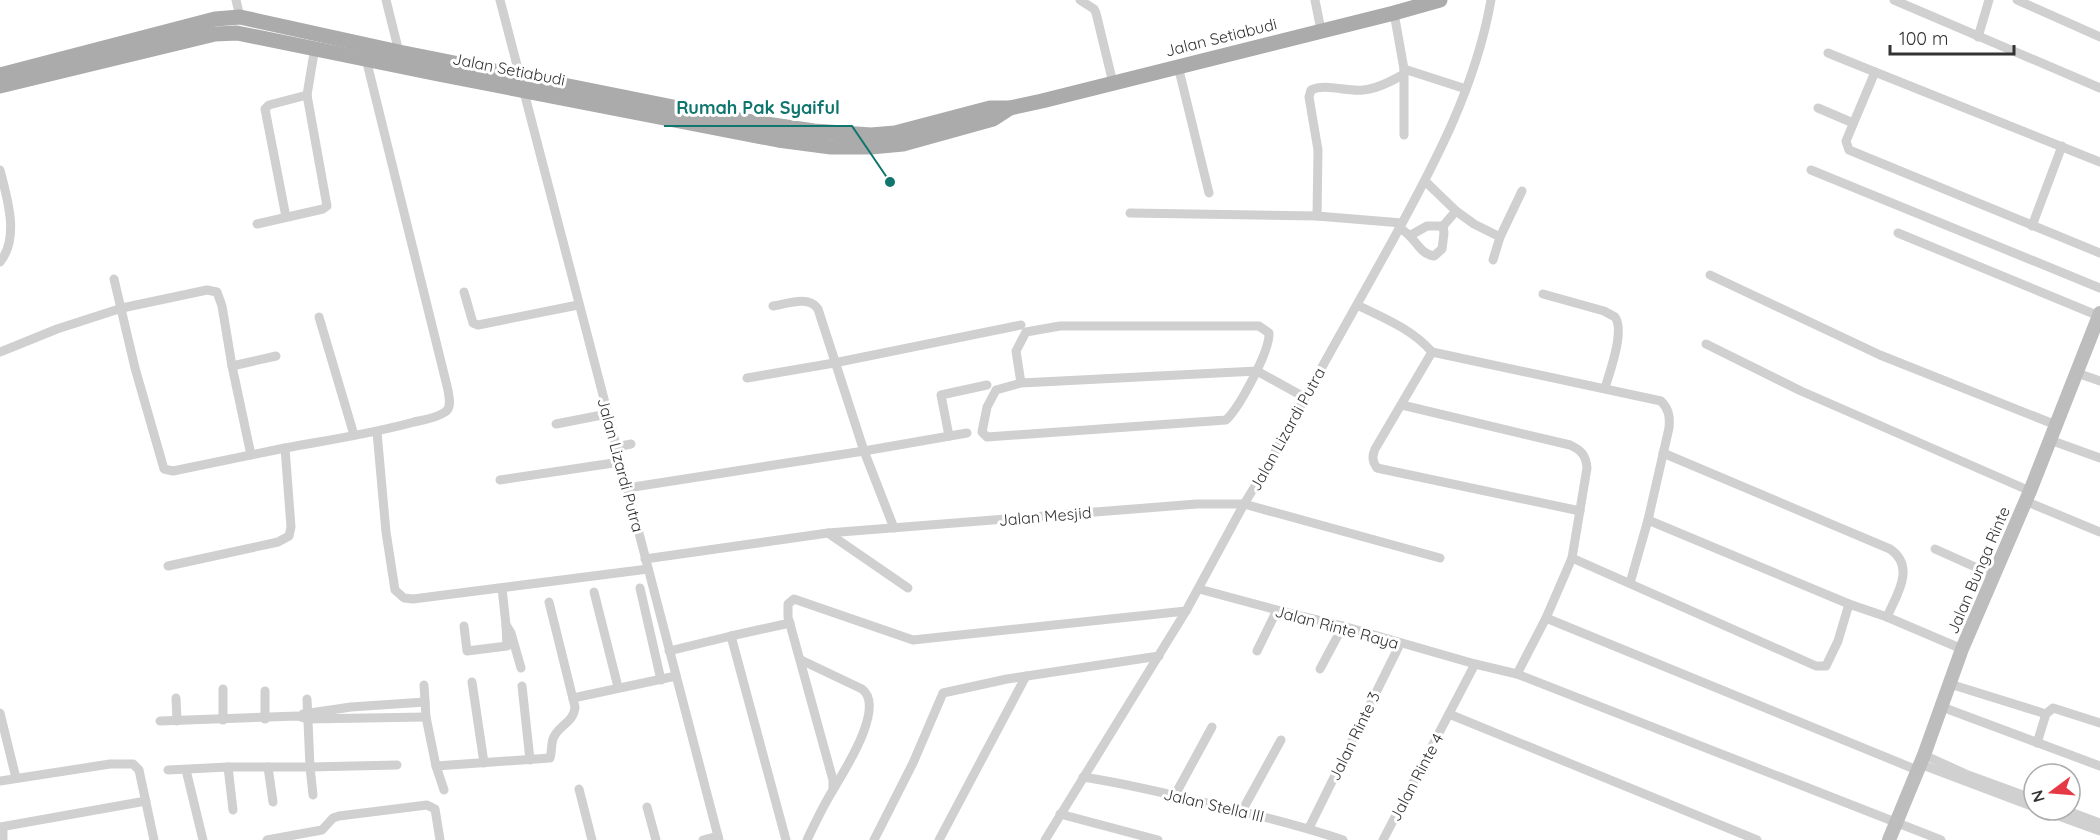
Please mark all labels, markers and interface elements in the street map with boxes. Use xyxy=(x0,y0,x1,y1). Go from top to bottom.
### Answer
street label: Jalan Setiabudi xyxy=(1163,13,1279,61)
scale bar xyxy=(1890,18,2014,56)
text: 100 m xyxy=(1899,27,1948,50)
street label: Jalan Setiabudi xyxy=(451,48,567,90)
callout: Rumah Pak Syaiful xyxy=(664,90,852,126)
text: Rumah Pak Syaiful xyxy=(676,96,840,119)
street label: Jalan Lizardi Putra xyxy=(1245,364,1329,494)
street label: Jalan Lizardi Putra xyxy=(593,396,649,534)
street label: Jalan Mesjid xyxy=(998,502,1092,530)
street label: Jalan Bunga Rinte xyxy=(1942,503,2014,637)
street label: Jalan Rinte Raya xyxy=(1273,601,1401,653)
street label: Jalan Rinte 3 xyxy=(1324,688,1384,784)
street label: Jalan Rinte 4 xyxy=(1385,730,1447,824)
north arrow xyxy=(2022,762,2082,822)
street label: Jalan Stella III xyxy=(1162,784,1266,826)
text: N xyxy=(2026,788,2049,805)

